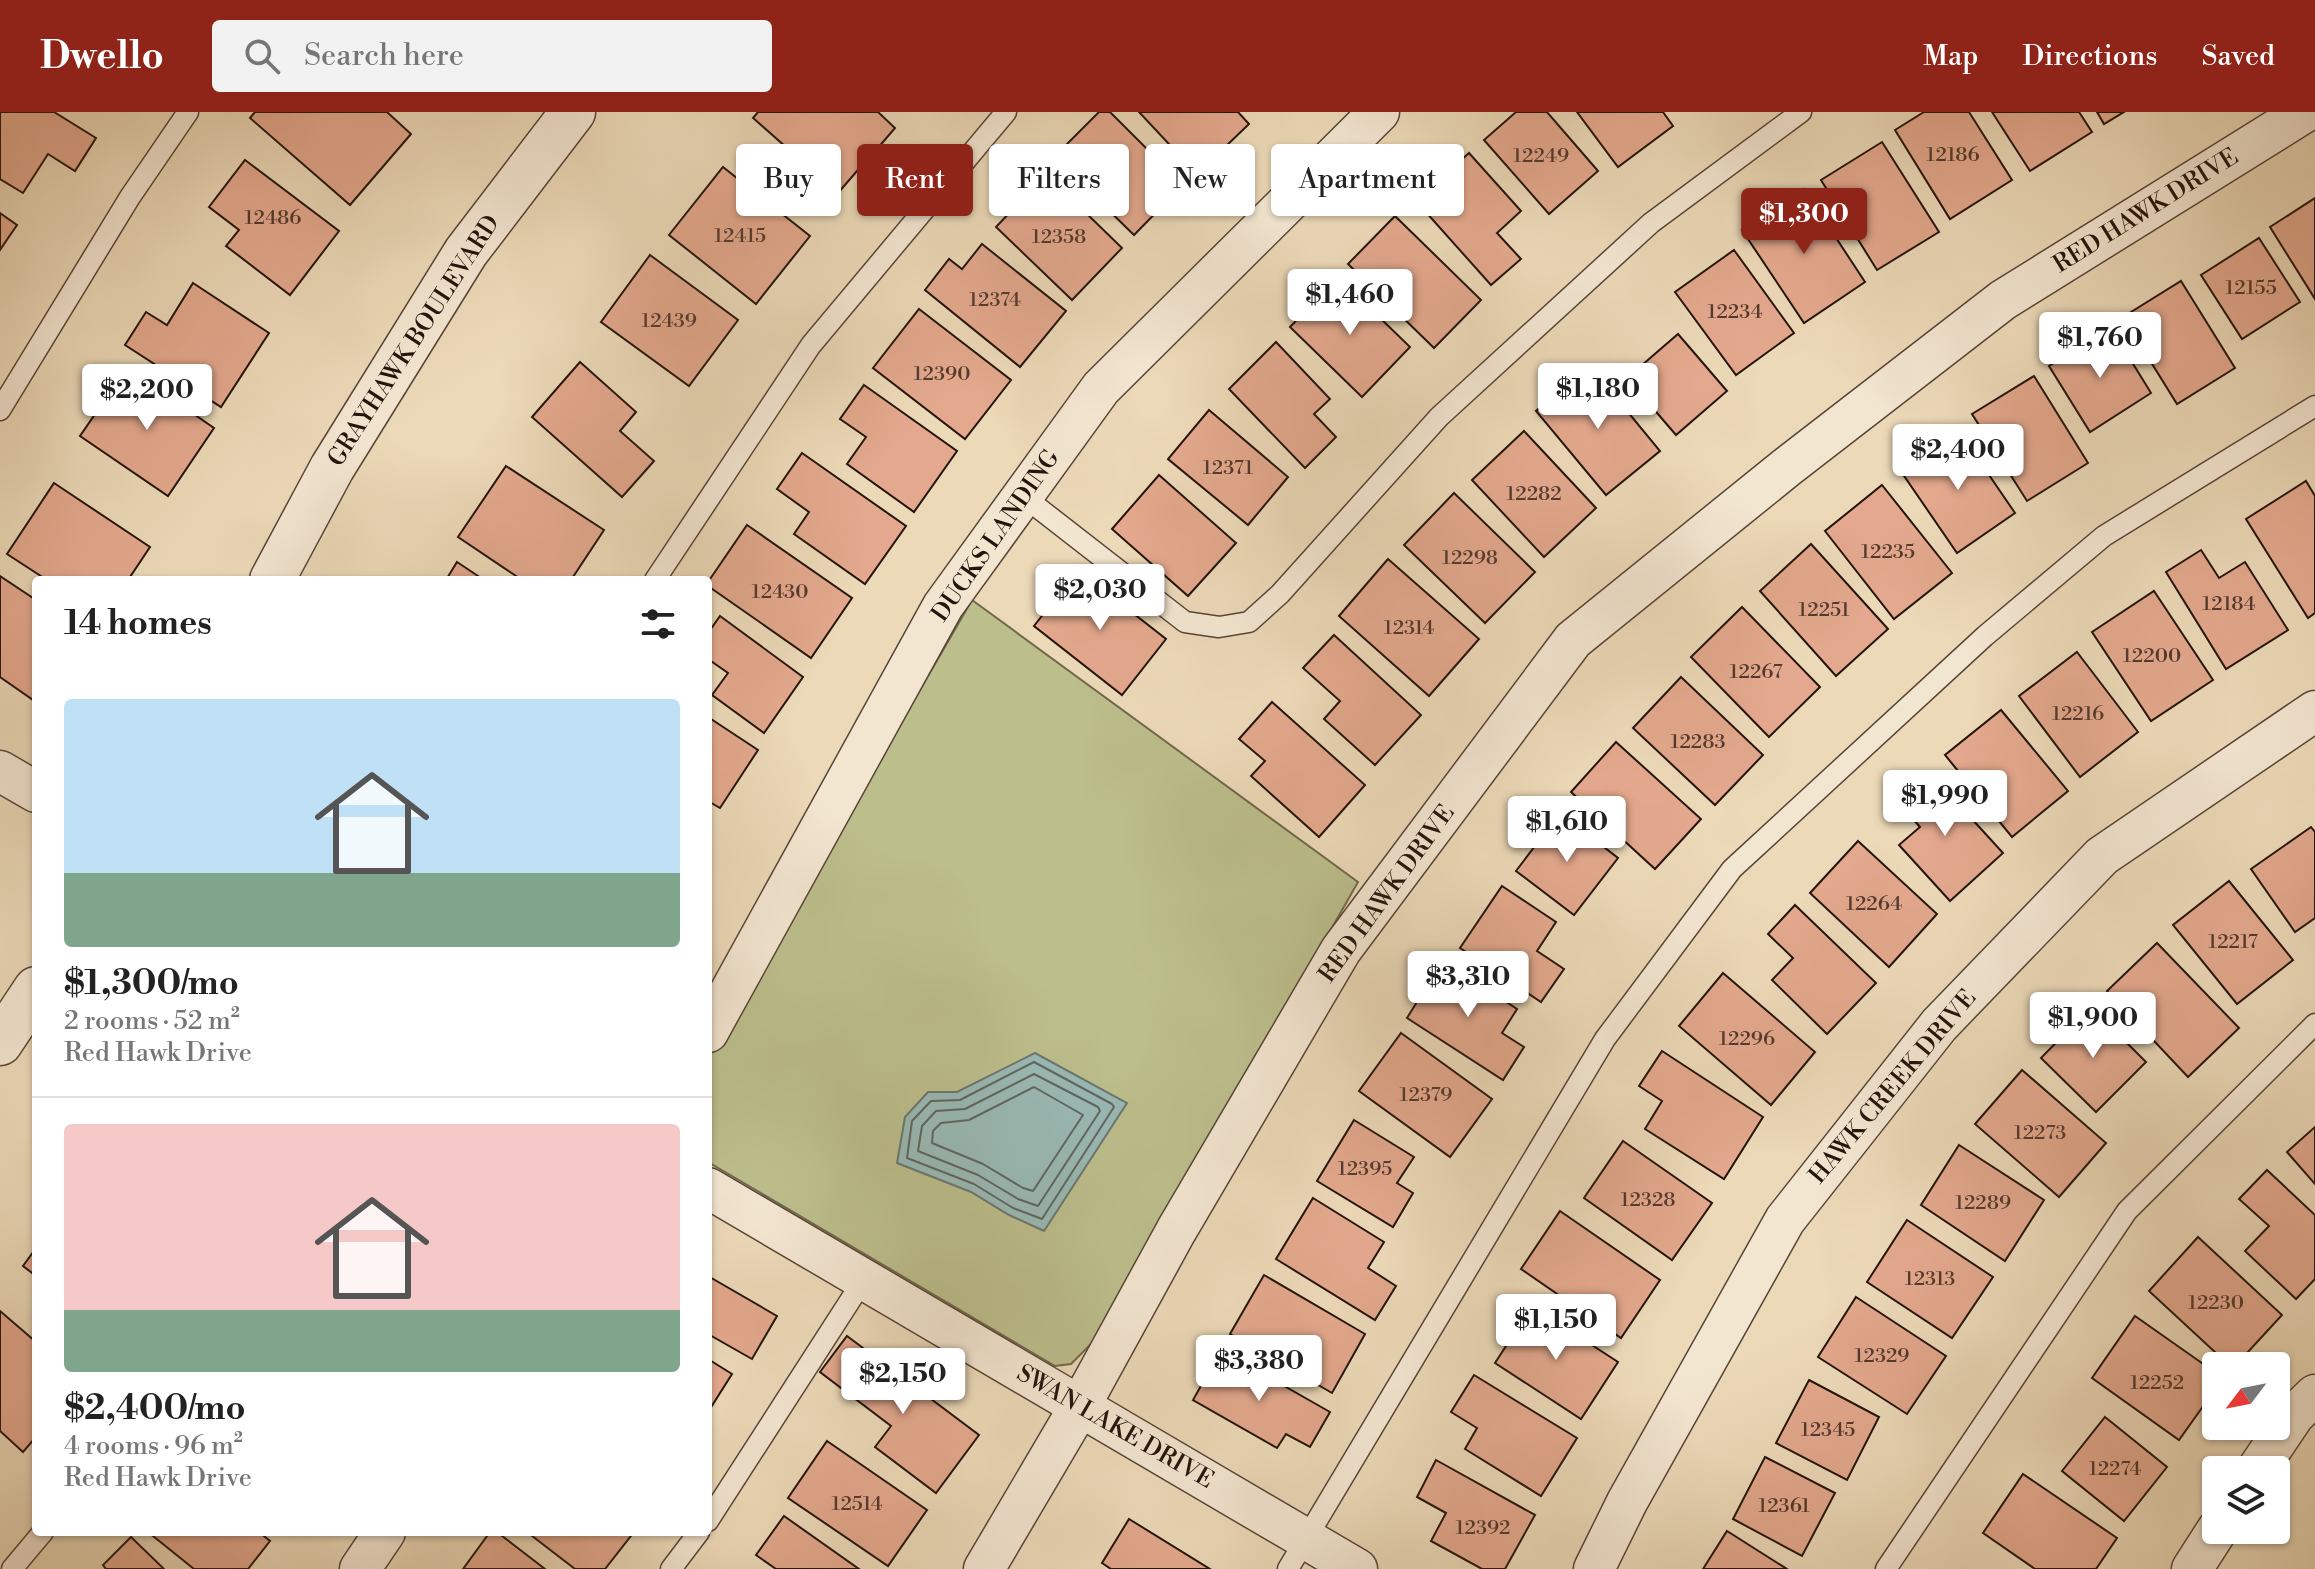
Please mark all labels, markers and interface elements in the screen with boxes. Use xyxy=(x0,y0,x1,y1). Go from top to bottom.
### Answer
search box xyxy=(212,20,772,92)
text: Dwello xyxy=(40,33,164,80)
icon: search xyxy=(240,34,284,78)
text: Search here xyxy=(304,37,464,75)
text: Map xyxy=(1923,39,1978,74)
text: Directions xyxy=(2022,39,2157,74)
text: Saved xyxy=(2201,39,2275,74)
street label: RED HAWK DRIVE xyxy=(2048,142,2244,280)
house number: 12186 xyxy=(1926,143,1980,168)
chip: Buy xyxy=(736,144,841,216)
chip: Rent xyxy=(857,144,973,216)
chip: Filters xyxy=(989,144,1129,216)
chip: New xyxy=(1145,144,1255,216)
chip: Apartment xyxy=(1271,144,1464,216)
house number: 12249 xyxy=(1513,144,1569,169)
pin: $1,300 xyxy=(1739,188,1869,256)
text: $1,300 xyxy=(1759,198,1849,230)
house number: 12486 xyxy=(245,206,301,231)
street label: GRAYHAWK BOULEVARD xyxy=(321,210,507,472)
house number: 12415 xyxy=(714,224,766,249)
house number: 12358 xyxy=(1032,225,1086,250)
pin: $1,460 xyxy=(1285,269,1415,337)
house number: 12155 xyxy=(2225,276,2277,301)
text: $1,460 xyxy=(1306,279,1394,311)
house number: 12374 xyxy=(969,288,1021,313)
house number: 12234 xyxy=(1707,300,1763,325)
house number: 12439 xyxy=(641,309,697,334)
pin: $1,760 xyxy=(2035,312,2165,380)
text: $1,760 xyxy=(2057,322,2143,354)
house number: 12390 xyxy=(914,362,970,387)
pin: $1,180 xyxy=(1533,363,1663,431)
pin: $2,200 xyxy=(82,364,212,432)
text: $1,180 xyxy=(1556,373,1640,405)
text: $2,200 xyxy=(100,374,194,406)
pin: $2,400 xyxy=(1893,424,2023,492)
text: $2,400 xyxy=(1911,434,2005,466)
street label: DUCKS LANDING xyxy=(925,444,1067,628)
house number: 12371 xyxy=(1203,456,1254,481)
house number: 12282 xyxy=(1506,482,1562,507)
house number: 12235 xyxy=(1861,540,1915,565)
house number: 12298 xyxy=(1442,546,1498,571)
pin: $2,030 xyxy=(1035,564,1165,632)
text: $2,030 xyxy=(1053,574,1147,606)
house number: 12430 xyxy=(752,580,808,605)
house number: 12184 xyxy=(2202,592,2256,617)
house number: 12251 xyxy=(1798,598,1850,623)
icon: filters xyxy=(636,602,680,646)
text: 14 homes xyxy=(64,603,212,645)
house number: 12314 xyxy=(1384,616,1434,641)
house number: 12200 xyxy=(2123,644,2181,669)
house number: 12267 xyxy=(1730,660,1782,685)
house number: 12216 xyxy=(2052,702,2104,727)
house number: 12283 xyxy=(1670,730,1726,755)
icon: home xyxy=(300,751,444,895)
pin: $1,990 xyxy=(1880,770,2010,838)
text: $1,990 xyxy=(1901,780,1989,812)
pin: $1,610 xyxy=(1502,796,1632,864)
street label: RED HAWK DRIVE xyxy=(1312,799,1462,989)
text: $1,610 xyxy=(1526,806,1608,838)
house number: 12264 xyxy=(1846,892,1902,917)
house number: 12217 xyxy=(2208,930,2258,955)
pin: $3,310 xyxy=(1403,951,1533,1019)
text: $3,310 xyxy=(1426,961,1510,993)
text: $1,300/mo xyxy=(64,963,239,1005)
street label: HAWK CREEK DRIVE xyxy=(1803,984,1983,1190)
pin: $1,900 xyxy=(2028,992,2158,1060)
text: $1,900 xyxy=(2048,1002,2138,1034)
text: 2 rooms · 52 m² xyxy=(64,1005,240,1037)
house number: 12296 xyxy=(1719,1027,1775,1052)
text: Red Hawk Drive xyxy=(64,1037,252,1069)
house number: 12379 xyxy=(1400,1083,1452,1108)
house number: 12273 xyxy=(2014,1121,2066,1146)
house number: 12395 xyxy=(1338,1157,1392,1182)
icon: home xyxy=(300,1176,444,1320)
house number: 12328 xyxy=(1620,1188,1676,1213)
house number: 12289 xyxy=(1955,1191,2011,1216)
house number: 12313 xyxy=(1905,1267,1955,1292)
house number: 12230 xyxy=(2188,1291,2244,1316)
pin: $1,150 xyxy=(1491,1294,1621,1362)
text: $1,150 xyxy=(1514,1304,1598,1336)
pin: $3,380 xyxy=(1194,1335,1324,1403)
house number: 12329 xyxy=(1855,1344,1909,1369)
text: $3,380 xyxy=(1214,1345,1304,1377)
pin: $2,150 xyxy=(838,1348,968,1416)
north arrow xyxy=(2202,1352,2290,1440)
map controls xyxy=(2202,1352,2290,1544)
text: $2,150 xyxy=(859,1358,947,1390)
street label: SWAN LAKE DRIVE xyxy=(1011,1358,1219,1496)
house number: 12252 xyxy=(2130,1371,2184,1396)
text: $2,400/mo xyxy=(64,1388,246,1430)
house number: 12345 xyxy=(1801,1418,1855,1443)
text: 4 rooms · 96 m² xyxy=(64,1430,243,1462)
button: layers xyxy=(2202,1456,2290,1544)
house number: 12274 xyxy=(2089,1457,2141,1482)
text: Red Hawk Drive xyxy=(64,1462,252,1494)
house number: 12514 xyxy=(831,1492,883,1517)
house number: 12361 xyxy=(1758,1494,1810,1519)
house number: 12392 xyxy=(1456,1516,1510,1541)

